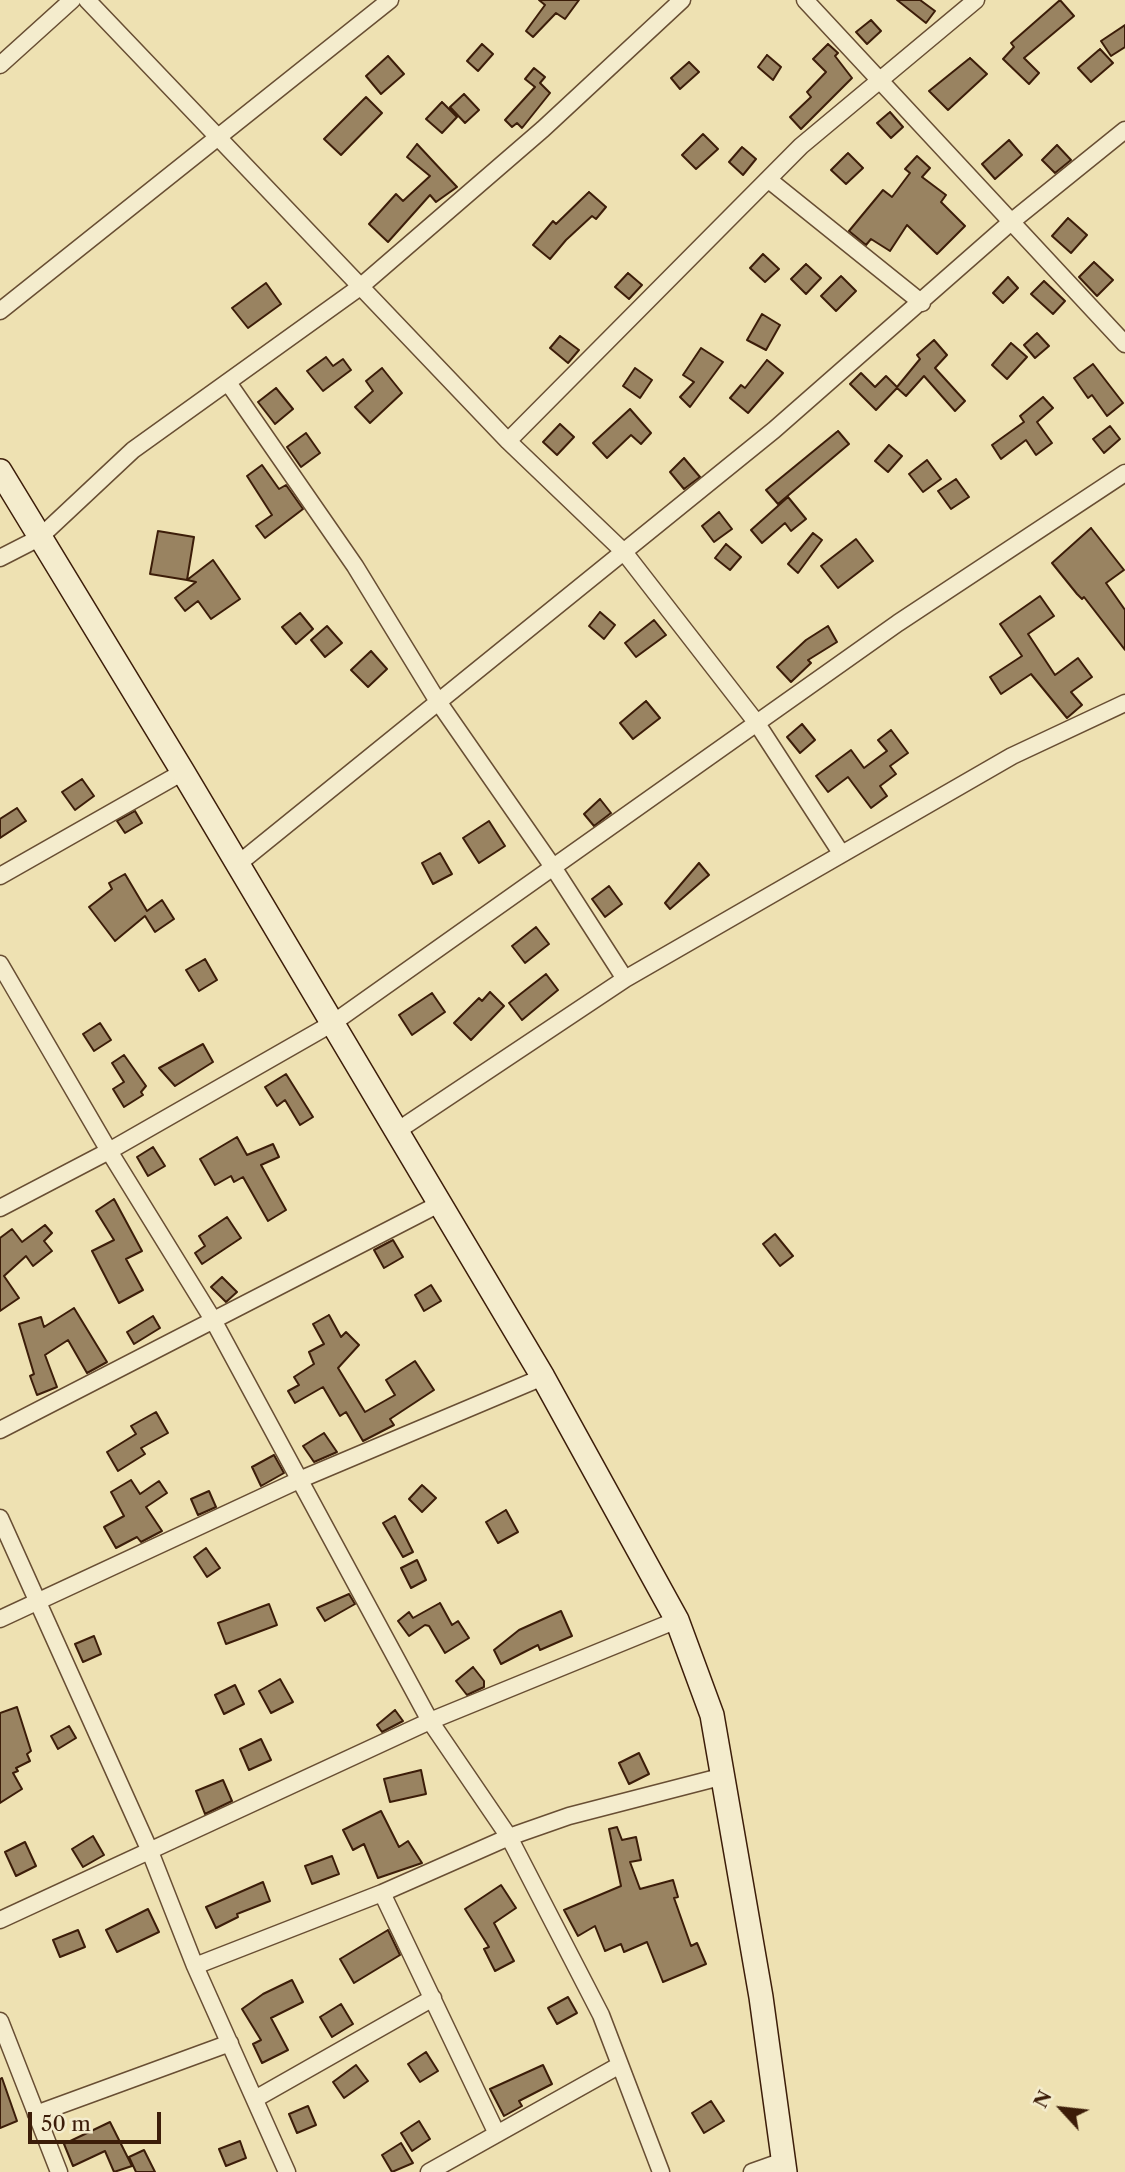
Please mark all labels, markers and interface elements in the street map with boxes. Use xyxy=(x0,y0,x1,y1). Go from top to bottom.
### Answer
north arrow xyxy=(1027,2074,1097,2144)
text: N xyxy=(1029,2087,1057,2112)
scale bar xyxy=(32,2098,164,2142)
text: 50 m xyxy=(41,2111,91,2136)

